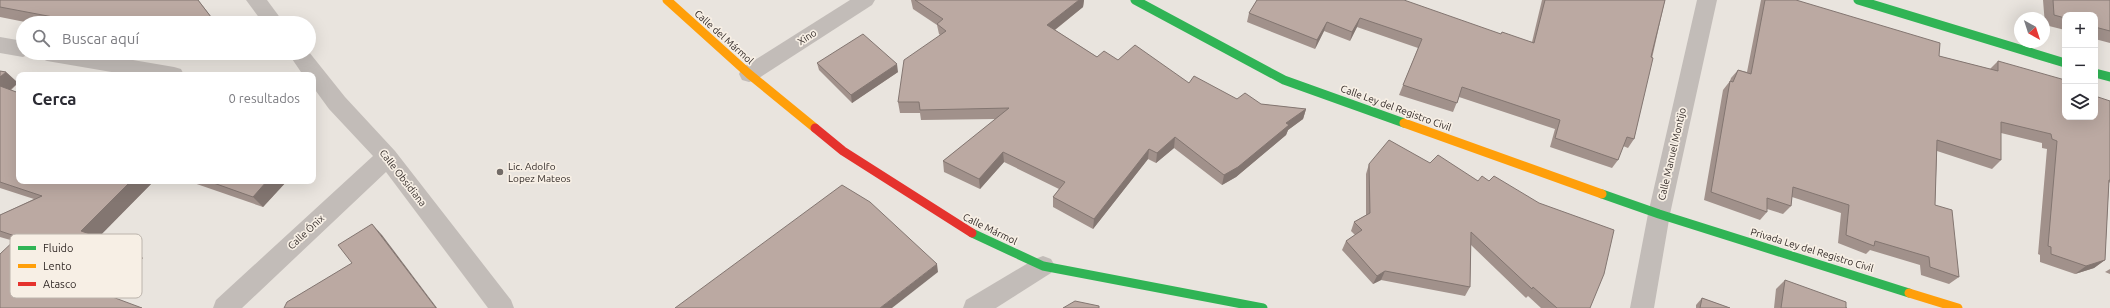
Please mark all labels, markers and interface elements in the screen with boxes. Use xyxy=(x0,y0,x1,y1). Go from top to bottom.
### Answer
street label: Calle del Mármol xyxy=(692,8,756,67)
north arrow xyxy=(2014,12,2050,48)
map controls xyxy=(2062,12,2098,120)
button: + xyxy=(2062,12,2098,48)
search box xyxy=(16,16,316,60)
icon: search xyxy=(30,27,52,49)
street label: Xino xyxy=(796,27,819,47)
text: Buscar aquí xyxy=(62,30,139,47)
button: − xyxy=(2062,48,2098,84)
street label: Calle Ley del Registro Civil xyxy=(1339,83,1453,133)
button: layers xyxy=(2062,84,2098,120)
text: Cerca xyxy=(32,89,77,108)
text: 0 resultados xyxy=(229,91,300,105)
street label: Calle Manuel Montijo xyxy=(1656,106,1688,201)
street label: Calle Obsidiana xyxy=(377,147,429,209)
place label: Lic. Adolfo Lopez Mateos xyxy=(508,161,571,184)
marker: Lic. Adolfo Lopez Mateos xyxy=(495,167,505,177)
street label: Calle Mármol xyxy=(961,211,1019,247)
street label: Calle Ónix xyxy=(285,212,326,251)
street label: Privada Ley del Registro Civil xyxy=(1749,226,1875,274)
legend xyxy=(10,234,142,298)
text: Fluido xyxy=(43,242,74,254)
text: Lento xyxy=(43,260,72,272)
text: Atasco xyxy=(43,278,76,290)

